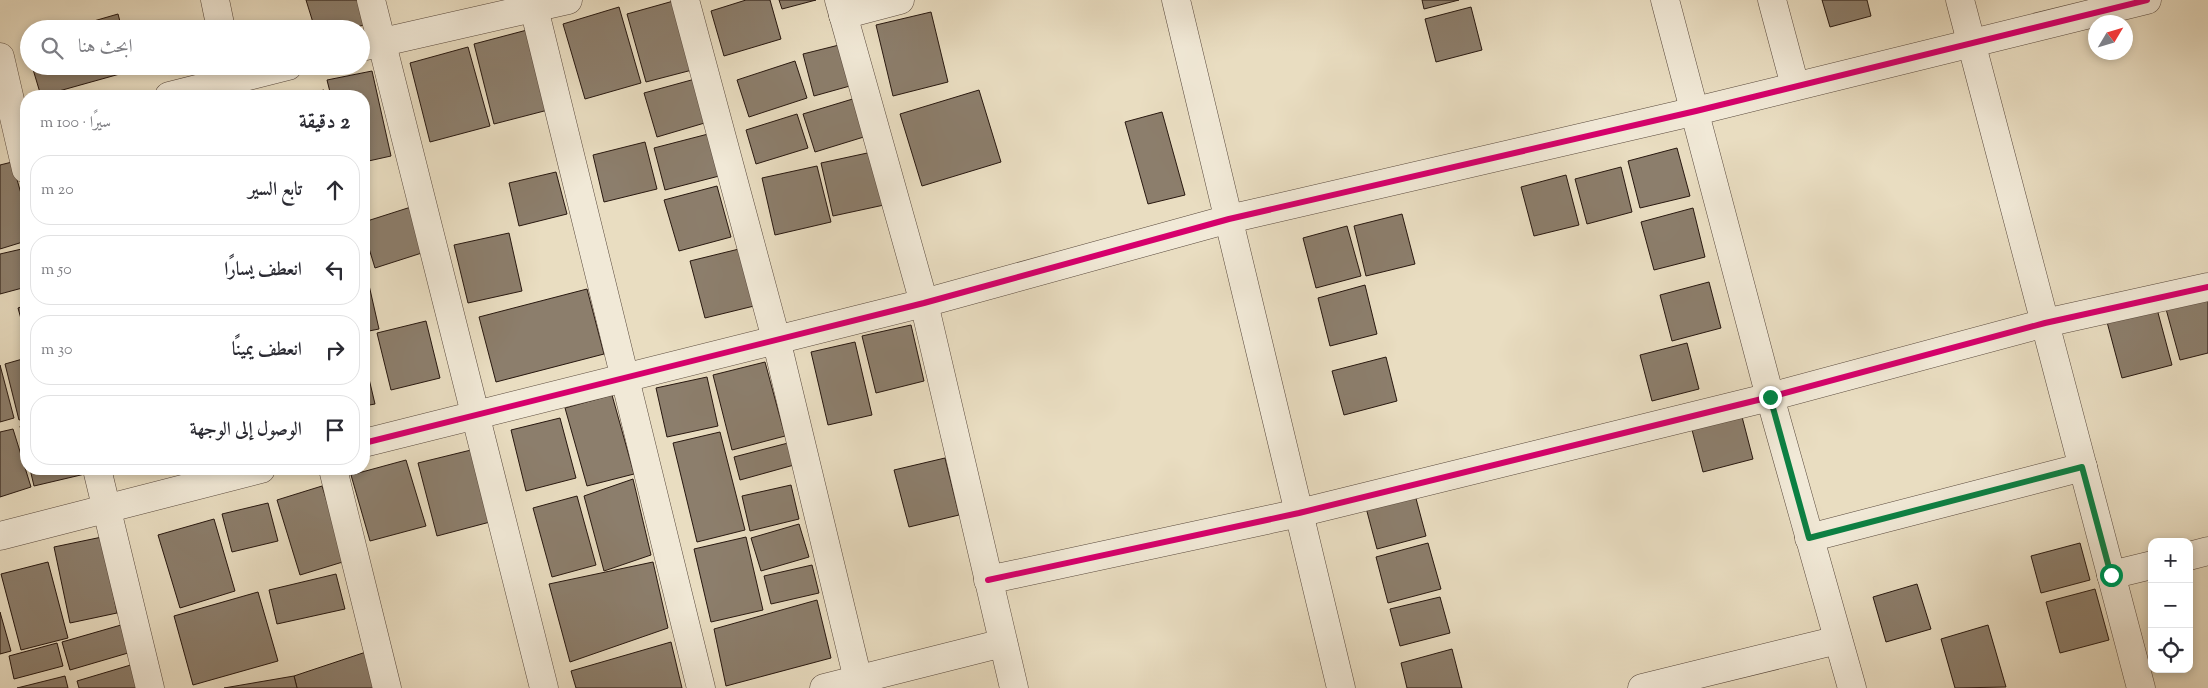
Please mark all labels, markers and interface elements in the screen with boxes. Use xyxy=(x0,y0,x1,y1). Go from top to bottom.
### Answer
north arrow xyxy=(2088,15,2133,60)
search box xyxy=(20,20,370,75)
icon: search xyxy=(38,34,66,62)
text: ابحث هنا xyxy=(78,34,133,61)
text: 2 دقيقة xyxy=(299,108,350,138)
text: سيرًا · 100 m xyxy=(40,112,111,135)
icon: ahead xyxy=(321,176,349,204)
text: تابع السير xyxy=(248,177,302,204)
text: 20 m xyxy=(41,179,74,202)
icon: left xyxy=(321,256,349,284)
text: انعطف يسارًا xyxy=(224,257,302,284)
text: 50 m xyxy=(41,259,72,282)
icon: right xyxy=(321,336,349,364)
text: انعطف يمينًا xyxy=(232,337,302,364)
text: 30 m xyxy=(41,339,72,362)
route end xyxy=(1759,386,1782,409)
icon: arrive xyxy=(321,416,349,444)
text: الوصول إلى الوجهة xyxy=(190,417,302,444)
map controls xyxy=(2148,538,2193,673)
button: + xyxy=(2148,538,2193,583)
route start xyxy=(2100,564,2123,587)
button: − xyxy=(2148,583,2193,628)
button: locate xyxy=(2148,628,2193,673)

